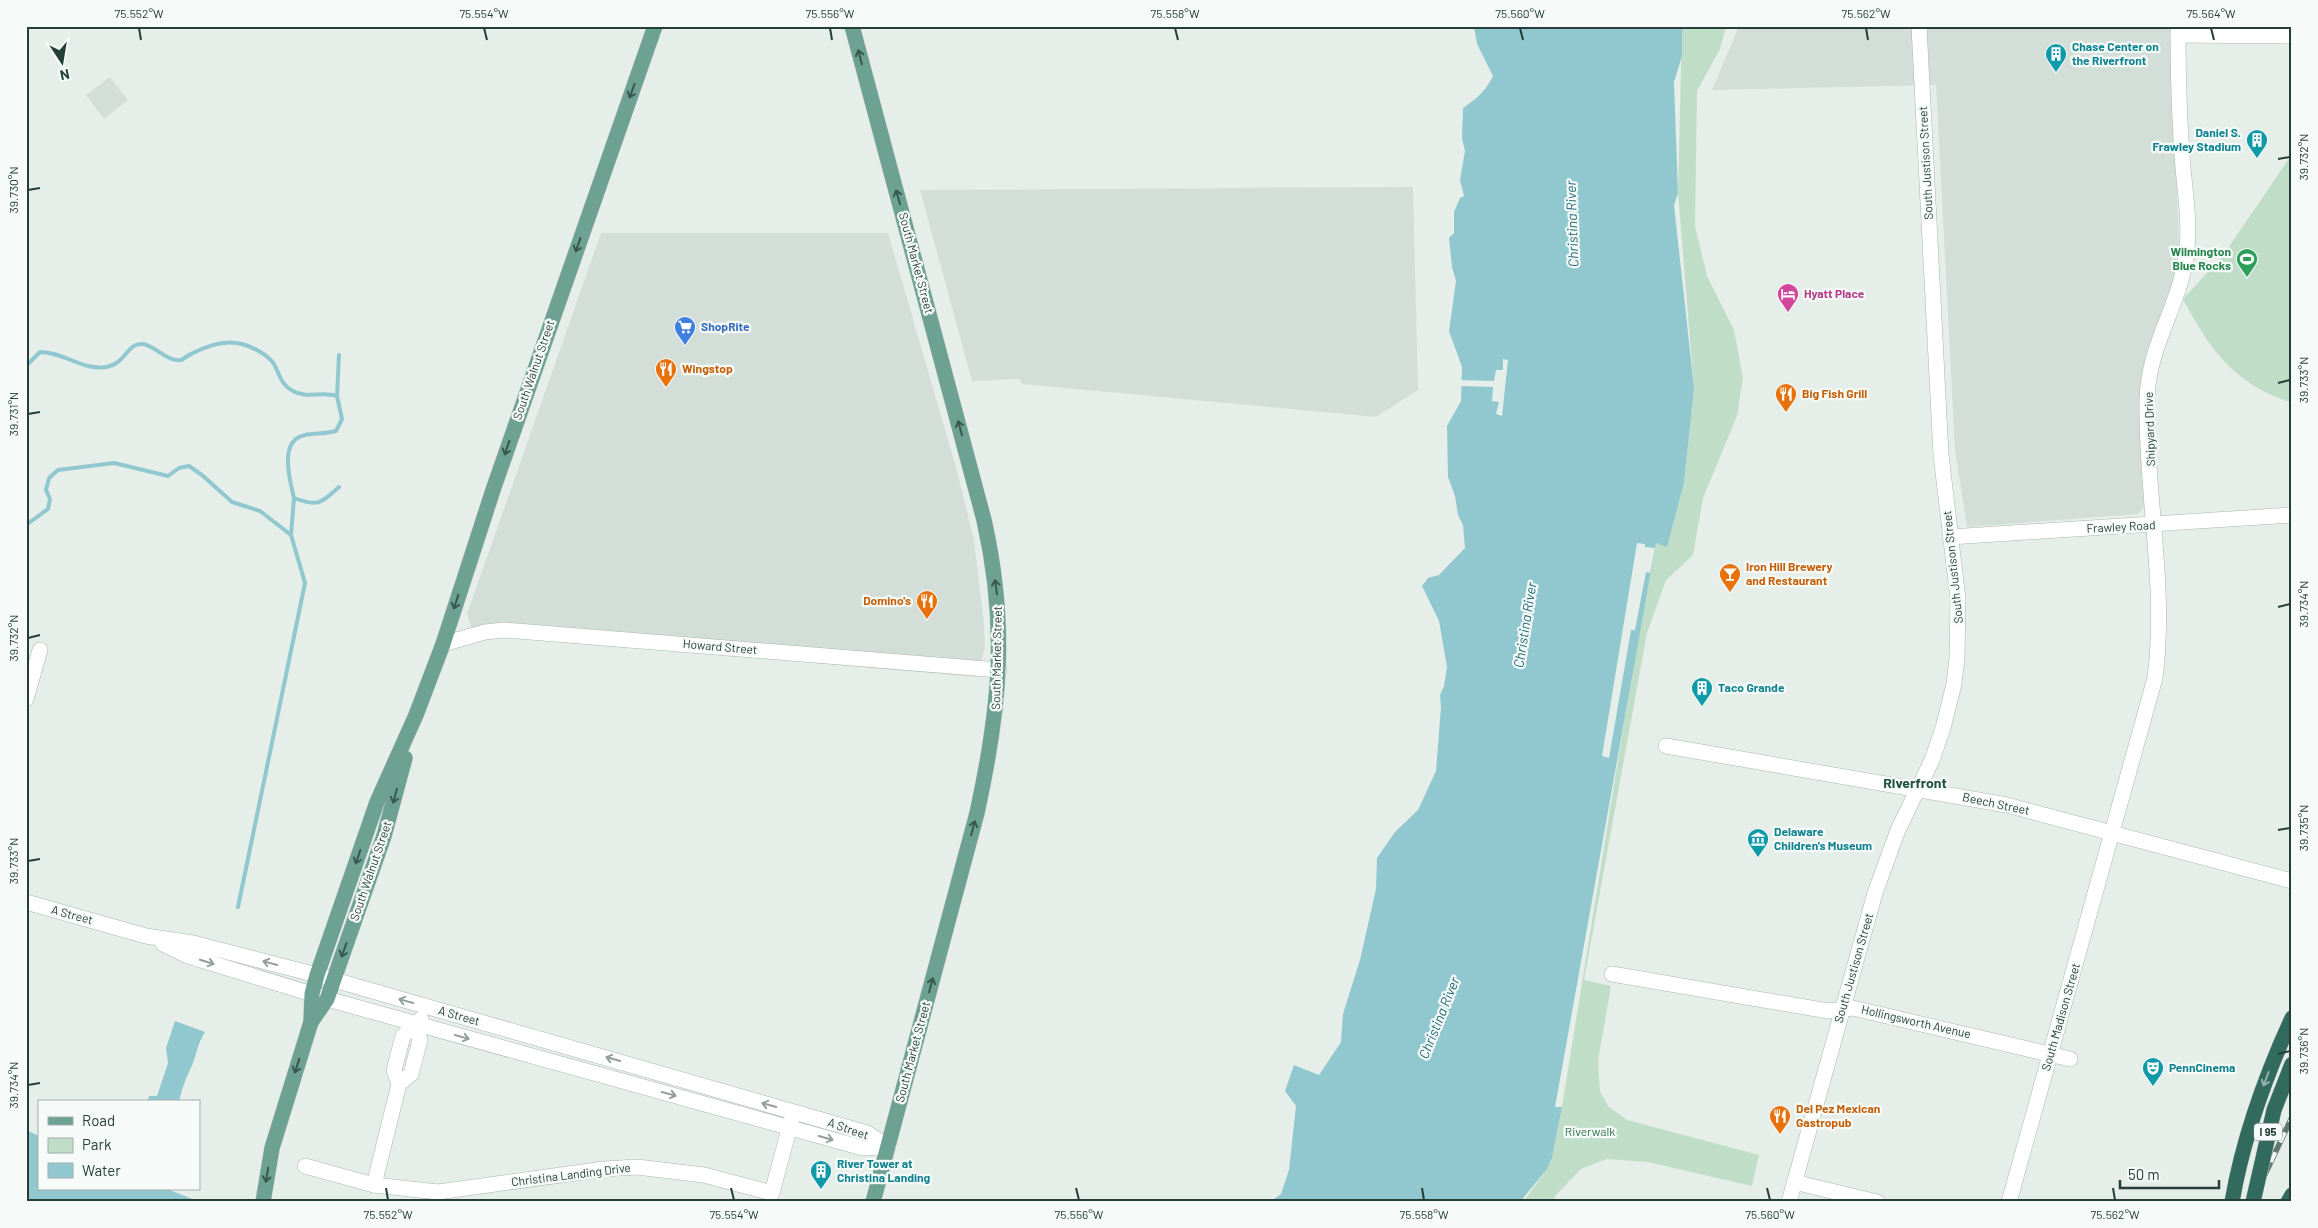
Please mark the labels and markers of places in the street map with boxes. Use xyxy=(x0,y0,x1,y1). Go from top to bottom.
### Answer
place label: Chase Center on the Riverfront xyxy=(2072,39,2159,67)
building icon: Chase Center on the Riverfront xyxy=(2044,42,2068,73)
place label: Daniel S. Frawley Stadium xyxy=(2152,125,2241,153)
building icon: Daniel S. Frawley Stadium xyxy=(2245,128,2269,159)
place label: Wilmington Blue Rocks xyxy=(2170,244,2231,272)
sports icon: Wilmington Blue Rocks xyxy=(2235,247,2259,278)
hotel icon: Hyatt Place xyxy=(1776,282,1800,313)
place label: Hyatt Place xyxy=(1804,286,1865,300)
supermarket icon: ShopRite xyxy=(673,315,697,346)
place label: ShopRite xyxy=(701,319,750,333)
restaurant icon: Wingstop xyxy=(654,357,678,388)
place label: Wingstop xyxy=(682,361,733,375)
restaurant icon: Big Fish Grill xyxy=(1774,382,1798,413)
place label: Big Fish Grill xyxy=(1802,386,1867,400)
place label: Iron Hill Brewery and Restaurant xyxy=(1746,559,1833,587)
bar icon: Iron Hill Brewery and Restaurant xyxy=(1718,562,1742,593)
restaurant icon: Domino's xyxy=(915,589,939,620)
place label: Domino's xyxy=(863,593,911,607)
building icon: Taco Grande xyxy=(1690,676,1714,707)
place label: Taco Grande xyxy=(1718,680,1785,694)
place label: Delaware Children's Museum xyxy=(1774,824,1872,852)
museum icon: Delaware Children's Museum xyxy=(1746,827,1770,858)
theatre icon: PennCinema xyxy=(2141,1056,2165,1087)
place label: PennCinema xyxy=(2169,1060,2235,1074)
place label: Del Pez Mexican Gastropub xyxy=(1796,1101,1880,1129)
restaurant icon: Del Pez Mexican Gastropub xyxy=(1768,1104,1792,1135)
place label: River Tower at Christina Landing xyxy=(837,1156,931,1184)
building icon: River Tower at Christina Landing xyxy=(809,1159,833,1190)

